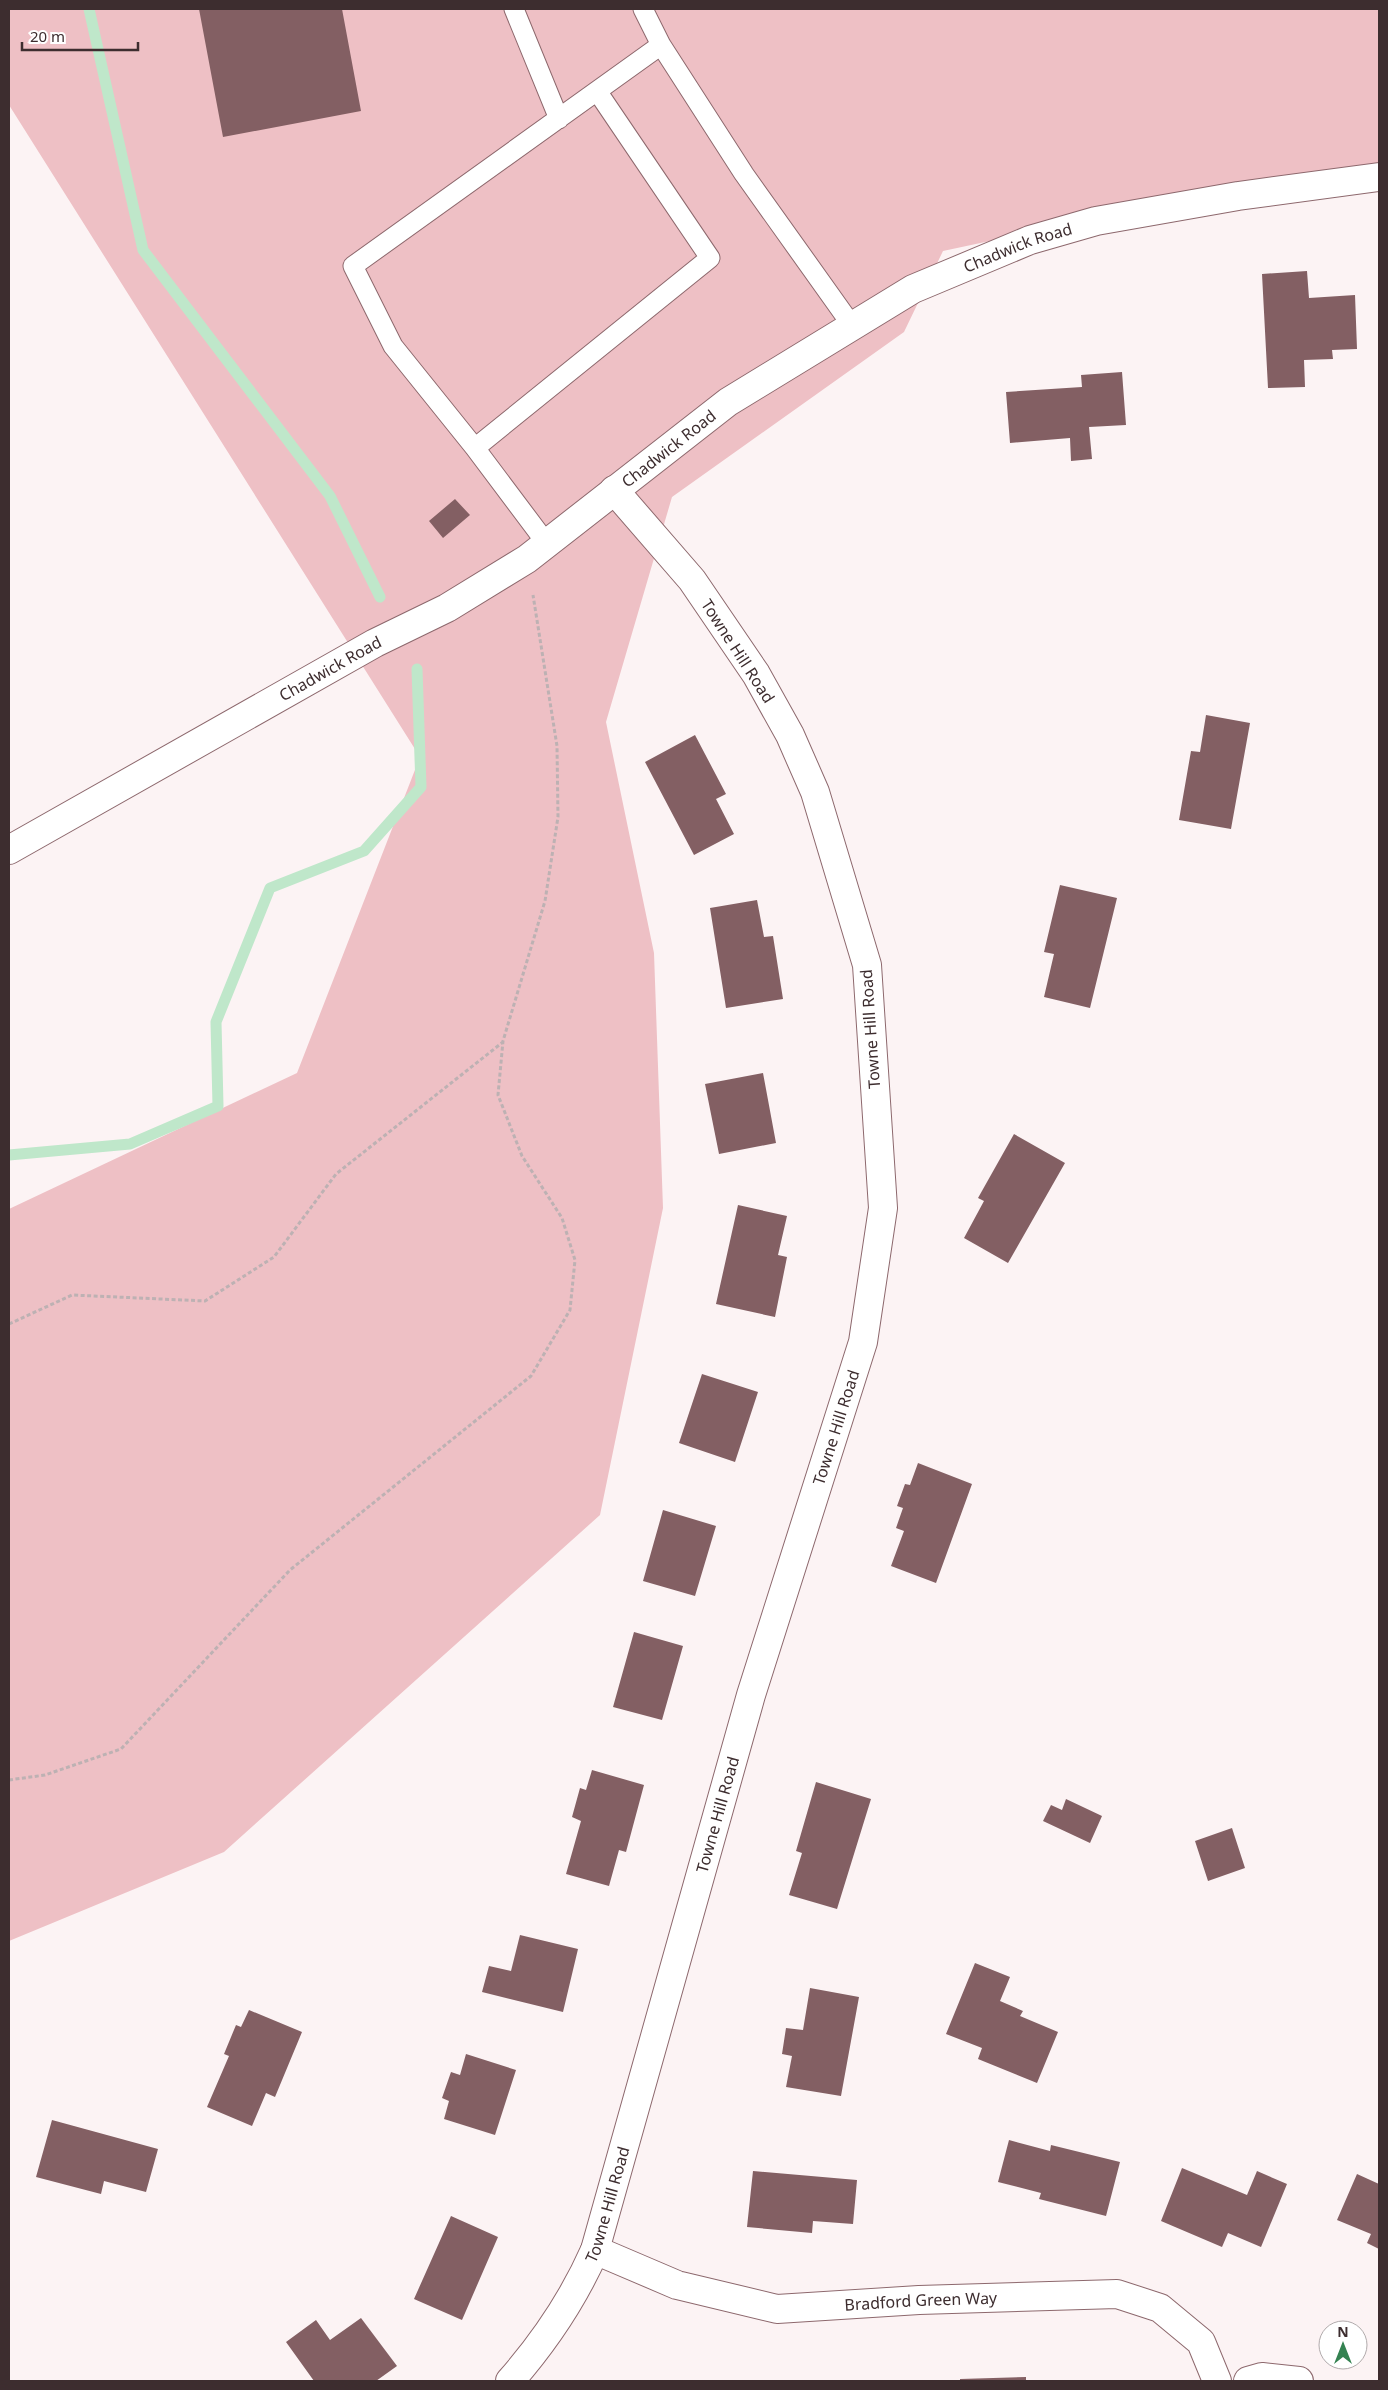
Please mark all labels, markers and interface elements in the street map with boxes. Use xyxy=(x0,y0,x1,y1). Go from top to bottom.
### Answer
scale bar xyxy=(22,20,139,52)
text: 20 m xyxy=(30,26,65,46)
street label: Chadwick Road xyxy=(960,217,1075,278)
street label: Chadwick Road xyxy=(617,405,720,492)
street label: Towne Hill Road xyxy=(696,595,780,707)
street label: Chadwick Road xyxy=(275,631,385,706)
street label: Towne Hill Road xyxy=(855,969,885,1089)
street label: Towne Hill Road xyxy=(807,1367,864,1488)
street label: Towne Hill Road xyxy=(691,1754,744,1875)
street label: Towne Hill Road xyxy=(580,2144,635,2266)
street label: Bradford Green Way xyxy=(844,2287,998,2316)
north arrow xyxy=(1318,2320,1368,2370)
text: N xyxy=(1337,2322,1349,2341)

